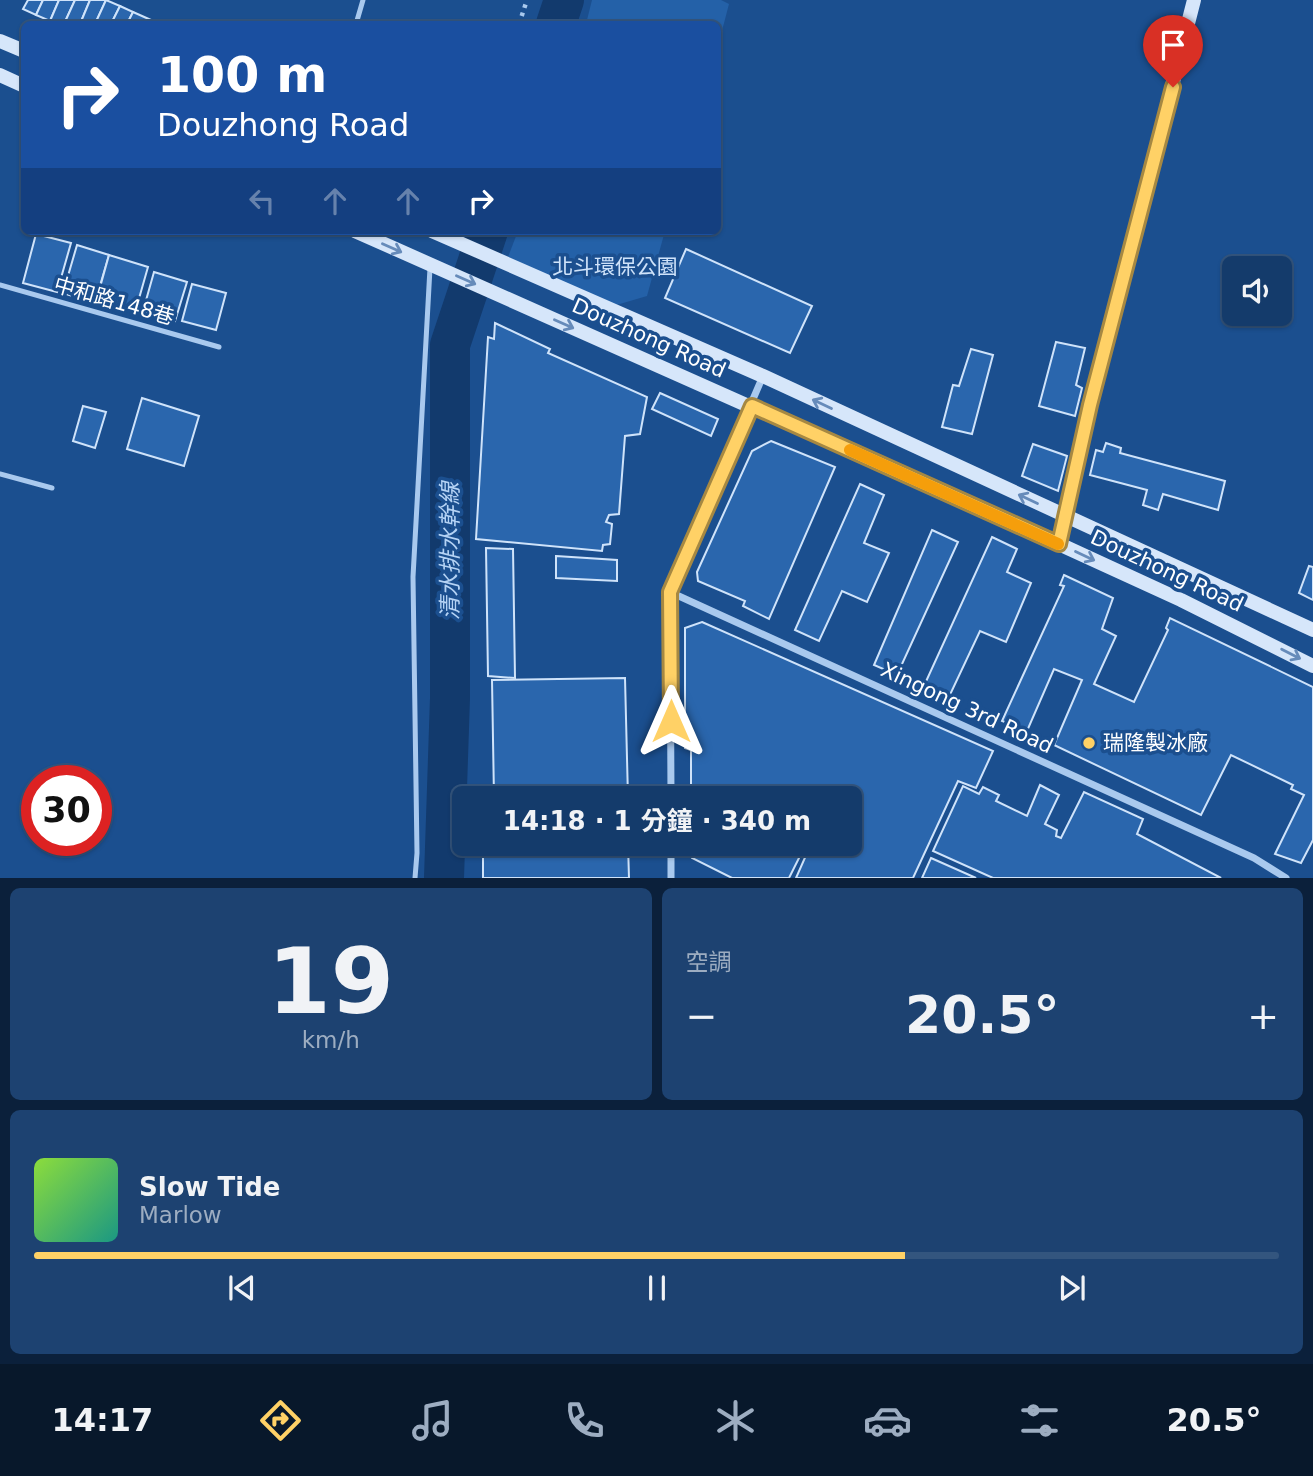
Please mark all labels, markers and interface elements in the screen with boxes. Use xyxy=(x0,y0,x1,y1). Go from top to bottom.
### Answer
pin xyxy=(1143,15,1203,87)
icon: arrive xyxy=(1154,26,1192,64)
text: 100 m xyxy=(157,47,327,104)
icon: right xyxy=(42,49,133,140)
text: Douzhong Road xyxy=(157,106,409,144)
icon: left xyxy=(243,182,281,220)
icon: ahead xyxy=(316,182,354,220)
icon: ahead xyxy=(389,182,427,220)
icon: right xyxy=(462,182,500,220)
one-way arrow xyxy=(381,242,402,255)
park label: 北斗環保公園 xyxy=(552,255,678,279)
map controls xyxy=(1222,256,1292,326)
button: sound xyxy=(1222,256,1292,326)
street label: 中和路148巷 xyxy=(51,272,177,330)
one-way arrow xyxy=(454,275,476,288)
street label: Douzhong Road xyxy=(569,293,729,383)
one-way arrow xyxy=(553,318,574,331)
one-way arrow xyxy=(812,396,833,410)
water label: 清水排水幹線 xyxy=(437,479,463,620)
one-way arrow xyxy=(1018,492,1040,505)
street label: Douzhong Road xyxy=(1087,525,1247,617)
one-way arrow xyxy=(1074,550,1095,563)
one-way arrow xyxy=(1280,647,1301,661)
street label: Xingong 3rd Road xyxy=(877,658,1057,758)
position arrow xyxy=(634,684,708,758)
place label: 瑞隆製冰廠 xyxy=(1103,731,1208,755)
marker: 瑞隆製冰廠 xyxy=(1081,735,1097,751)
speed limit sign: 30 xyxy=(21,765,112,856)
text: 14:18 · 1 分鐘 · 340 m xyxy=(503,806,811,836)
text: 19 xyxy=(267,929,394,1034)
text: 空調 xyxy=(686,949,732,975)
text: 20.5° xyxy=(905,985,1059,1045)
text: − xyxy=(686,994,717,1038)
text: + xyxy=(1247,994,1279,1038)
text: km/h xyxy=(302,1027,360,1053)
text: Slow Tide xyxy=(139,1172,280,1202)
text: Marlow xyxy=(139,1202,222,1228)
icon: previous xyxy=(223,1269,261,1307)
icon: pause xyxy=(638,1269,676,1307)
icon: next xyxy=(1053,1269,1091,1307)
icon: directions xyxy=(256,1396,305,1445)
icon: music xyxy=(408,1396,457,1445)
icon: phone xyxy=(560,1396,609,1445)
icon: climate xyxy=(711,1396,760,1445)
icon: car xyxy=(863,1396,912,1445)
icon: filters xyxy=(1015,1396,1064,1445)
text: 14:17 xyxy=(51,1401,153,1439)
text: 20.5° xyxy=(1167,1401,1262,1439)

